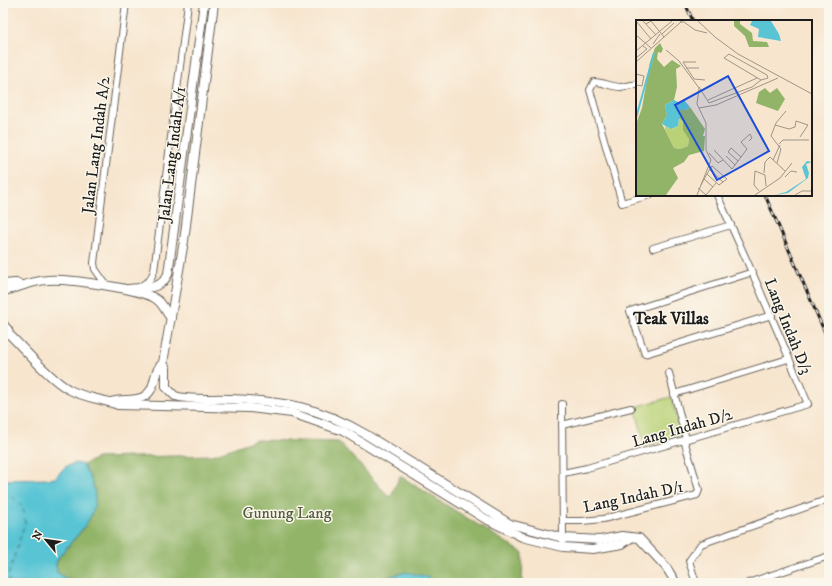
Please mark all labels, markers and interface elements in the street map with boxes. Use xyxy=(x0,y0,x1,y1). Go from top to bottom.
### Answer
inset map xyxy=(636,20,812,196)
street label: Jalan Lang Indah A/2 xyxy=(77,75,114,217)
street label: Jalan Lang Indah A/1 xyxy=(154,85,190,225)
street label: Lang Indah D/3 xyxy=(760,276,816,377)
district label: Teak Villas xyxy=(632,308,709,330)
street label: Lang Indah D/2 xyxy=(630,404,735,452)
street label: Lang Indah D/1 xyxy=(581,477,685,517)
park label: Gunung Lang xyxy=(243,503,332,523)
north arrow xyxy=(26,520,66,560)
text: N xyxy=(30,528,46,543)

